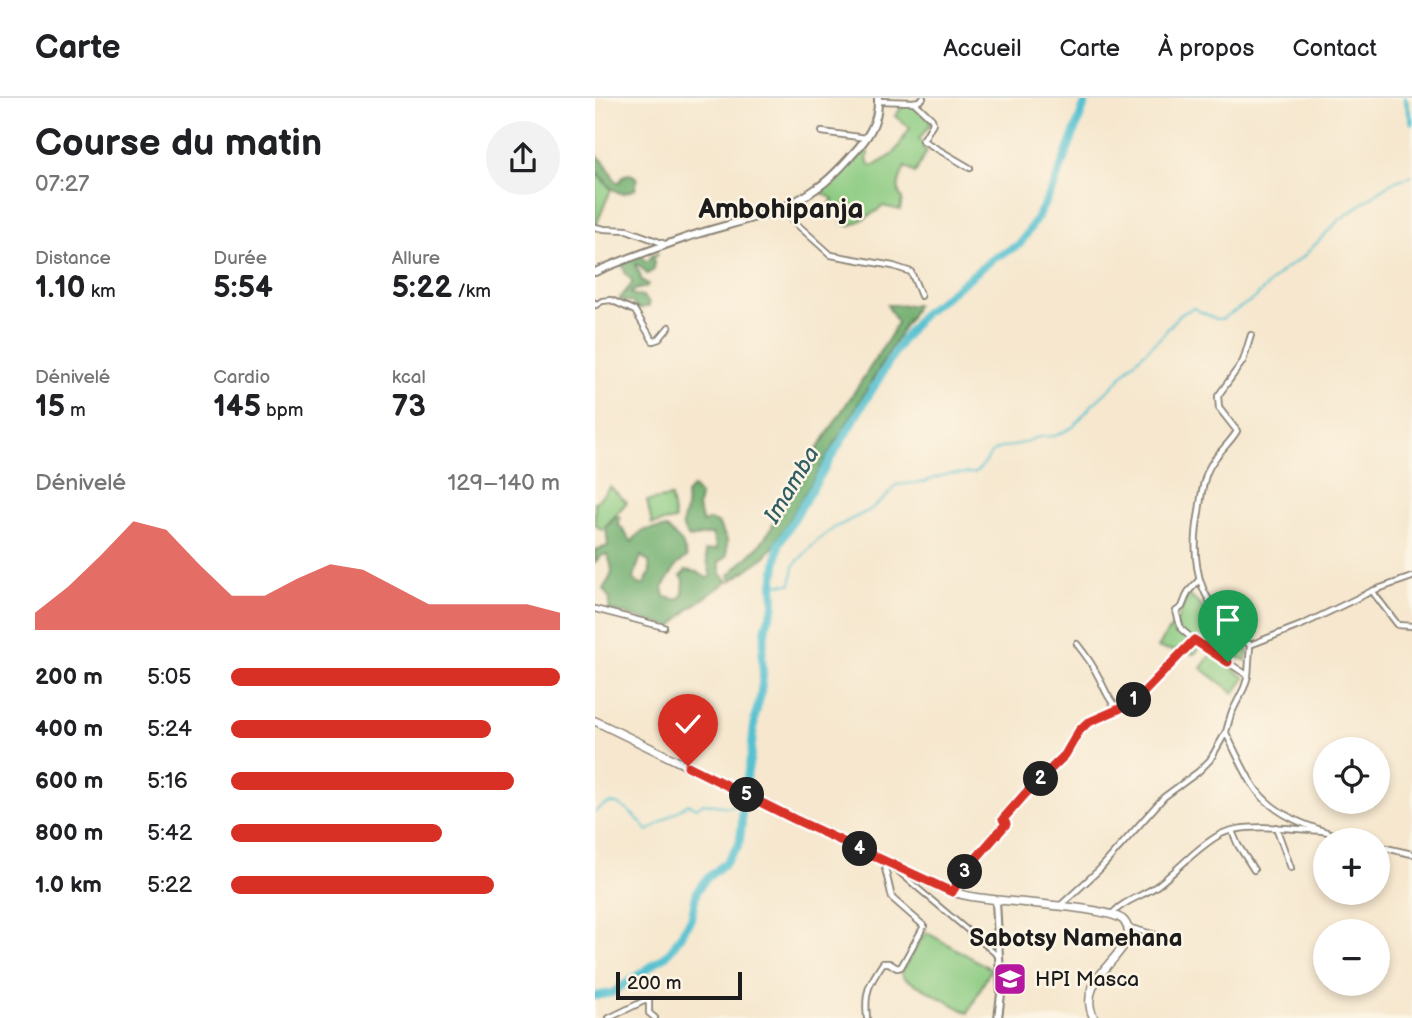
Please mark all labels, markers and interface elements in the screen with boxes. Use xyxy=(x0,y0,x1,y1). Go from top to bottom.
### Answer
text: Carte xyxy=(35,28,121,68)
text: Accueil xyxy=(943,34,1022,63)
text: Carte xyxy=(1060,34,1120,63)
text: À propos xyxy=(1158,34,1254,63)
text: Contact xyxy=(1292,34,1377,63)
text: Course du matin xyxy=(35,121,322,166)
button: share xyxy=(486,121,560,195)
text: 07:27 xyxy=(35,170,89,198)
district label: Ambohipanja xyxy=(697,193,864,226)
text: Distance xyxy=(35,247,111,270)
text: Durée xyxy=(213,247,267,270)
text: Allure xyxy=(392,247,440,270)
text: 1.10 xyxy=(35,270,86,306)
text: 5:54 xyxy=(213,270,273,306)
text: 5:22 xyxy=(392,270,452,306)
text: km xyxy=(86,280,116,303)
text: /km xyxy=(452,280,491,303)
text: Dénivelé xyxy=(35,366,110,389)
text: Cardio xyxy=(213,366,270,389)
text: kcal xyxy=(392,366,426,389)
text: 15 xyxy=(35,389,65,425)
text: 145 xyxy=(213,389,261,425)
text: 73 xyxy=(392,389,426,425)
text: m xyxy=(65,399,86,422)
text: bpm xyxy=(261,399,304,422)
water label: Imamba xyxy=(758,442,826,529)
text: Dénivelé xyxy=(35,469,126,497)
text: 129–140 m xyxy=(447,469,560,497)
pin xyxy=(1198,590,1258,662)
icon: arrive xyxy=(1209,601,1247,639)
text: 200 m xyxy=(35,663,103,691)
text: 5:05 xyxy=(147,663,192,691)
pin: 1 xyxy=(1117,682,1151,718)
text: 1 xyxy=(1130,688,1138,711)
pin xyxy=(658,694,718,766)
icon: check xyxy=(669,705,707,743)
text: 400 m xyxy=(35,715,103,743)
text: 5:24 xyxy=(147,715,192,743)
map controls xyxy=(1313,737,1390,996)
button: locate xyxy=(1313,737,1390,814)
pin: 2 xyxy=(1023,762,1059,796)
text: 600 m xyxy=(35,767,103,795)
text: 5:16 xyxy=(147,767,188,795)
text: 2 xyxy=(1035,767,1046,790)
pin: 5 xyxy=(729,778,765,812)
text: 5 xyxy=(741,783,752,806)
text: 800 m xyxy=(35,819,103,847)
text: 5:42 xyxy=(147,819,192,847)
button: + xyxy=(1313,828,1390,905)
pin: 4 xyxy=(842,832,877,866)
text: 4 xyxy=(854,837,865,860)
pin: 3 xyxy=(947,854,983,890)
text: 3 xyxy=(959,860,970,883)
text: 1.0 km xyxy=(35,871,102,899)
text: 5:22 xyxy=(147,871,192,899)
button: − xyxy=(1313,919,1390,996)
district label: Sabotsy Namehana xyxy=(970,924,1182,953)
school or university icon: HPI Masca xyxy=(991,960,1029,998)
place label: HPI Masca xyxy=(1035,967,1139,992)
scale bar xyxy=(616,969,742,1001)
text: 200 m xyxy=(627,972,681,995)

